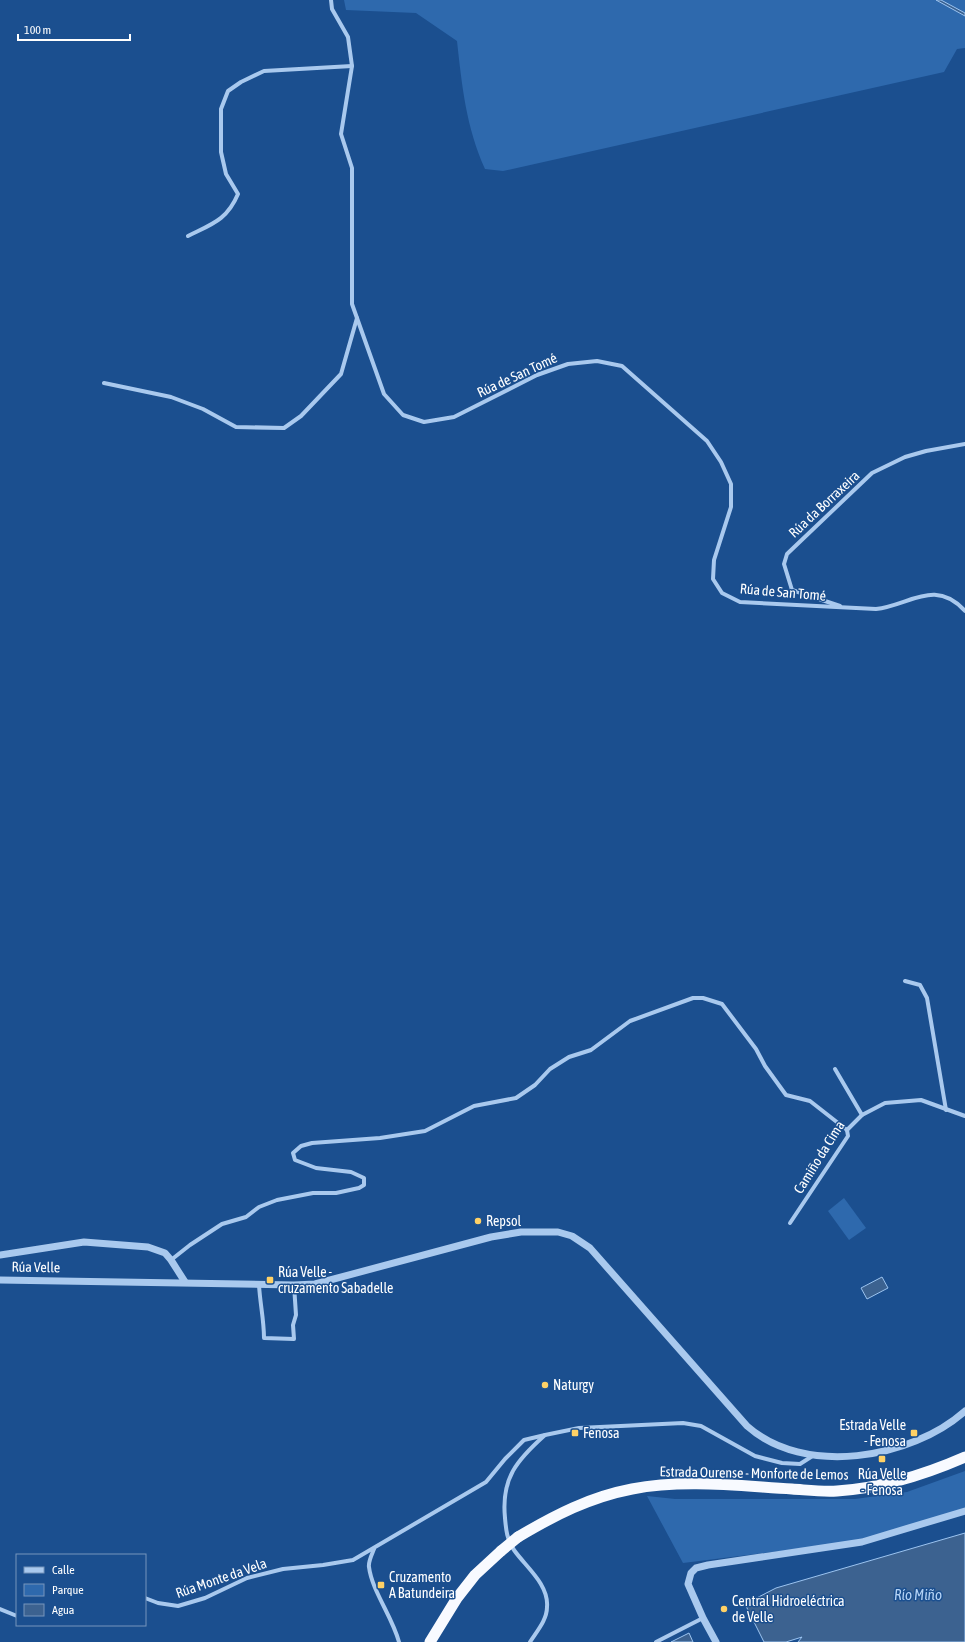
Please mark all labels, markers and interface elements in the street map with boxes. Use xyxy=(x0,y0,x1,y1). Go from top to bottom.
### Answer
scale bar xyxy=(18,16,130,42)
text: 100 m xyxy=(24,23,51,37)
street label: Rúa de San Tomé xyxy=(474,349,560,401)
street label: Rúa da Borraxeira xyxy=(785,467,863,541)
street label: Rúa de San Tomé xyxy=(739,580,827,604)
street label: Camiño da Cima xyxy=(790,1118,848,1196)
place label: Repsol xyxy=(486,1213,522,1229)
marker: Repsol xyxy=(473,1216,483,1226)
street label: Rúa Velle xyxy=(12,1259,60,1275)
place label: Rúa Velle - cruzamento Sabadelle xyxy=(278,1264,393,1296)
marker: Rúa Velle - cruzamento Sabadelle xyxy=(265,1275,275,1285)
place label: Naturgy xyxy=(553,1377,594,1393)
marker: Naturgy xyxy=(540,1380,550,1390)
place label: Estrada Velle - Fenosa xyxy=(839,1417,906,1449)
place label: Fenosa xyxy=(583,1425,620,1441)
marker: Fenosa xyxy=(570,1428,580,1438)
marker: Estrada Velle - Fenosa xyxy=(909,1428,919,1438)
marker: Rúa Velle - Fenosa xyxy=(877,1454,887,1464)
street label: Estrada Ourense - Monforte de Lemos xyxy=(659,1463,849,1483)
place label: Rúa Velle - Fenosa xyxy=(858,1466,906,1498)
legend xyxy=(16,1554,146,1626)
street label: Rúa Monte da Vela xyxy=(173,1555,269,1601)
text: Calle xyxy=(52,1563,75,1577)
place label: Cruzamento A Batundeira xyxy=(389,1569,455,1601)
marker: Cruzamento A Batundeira xyxy=(376,1580,386,1590)
text: Parque xyxy=(52,1583,84,1597)
water label: Río Miño xyxy=(894,1586,942,1603)
place label: Central Hidroeléctrica de Velle xyxy=(732,1593,845,1625)
text: Agua xyxy=(52,1603,74,1617)
marker: Central Hidroeléctrica de Velle xyxy=(719,1604,729,1614)

